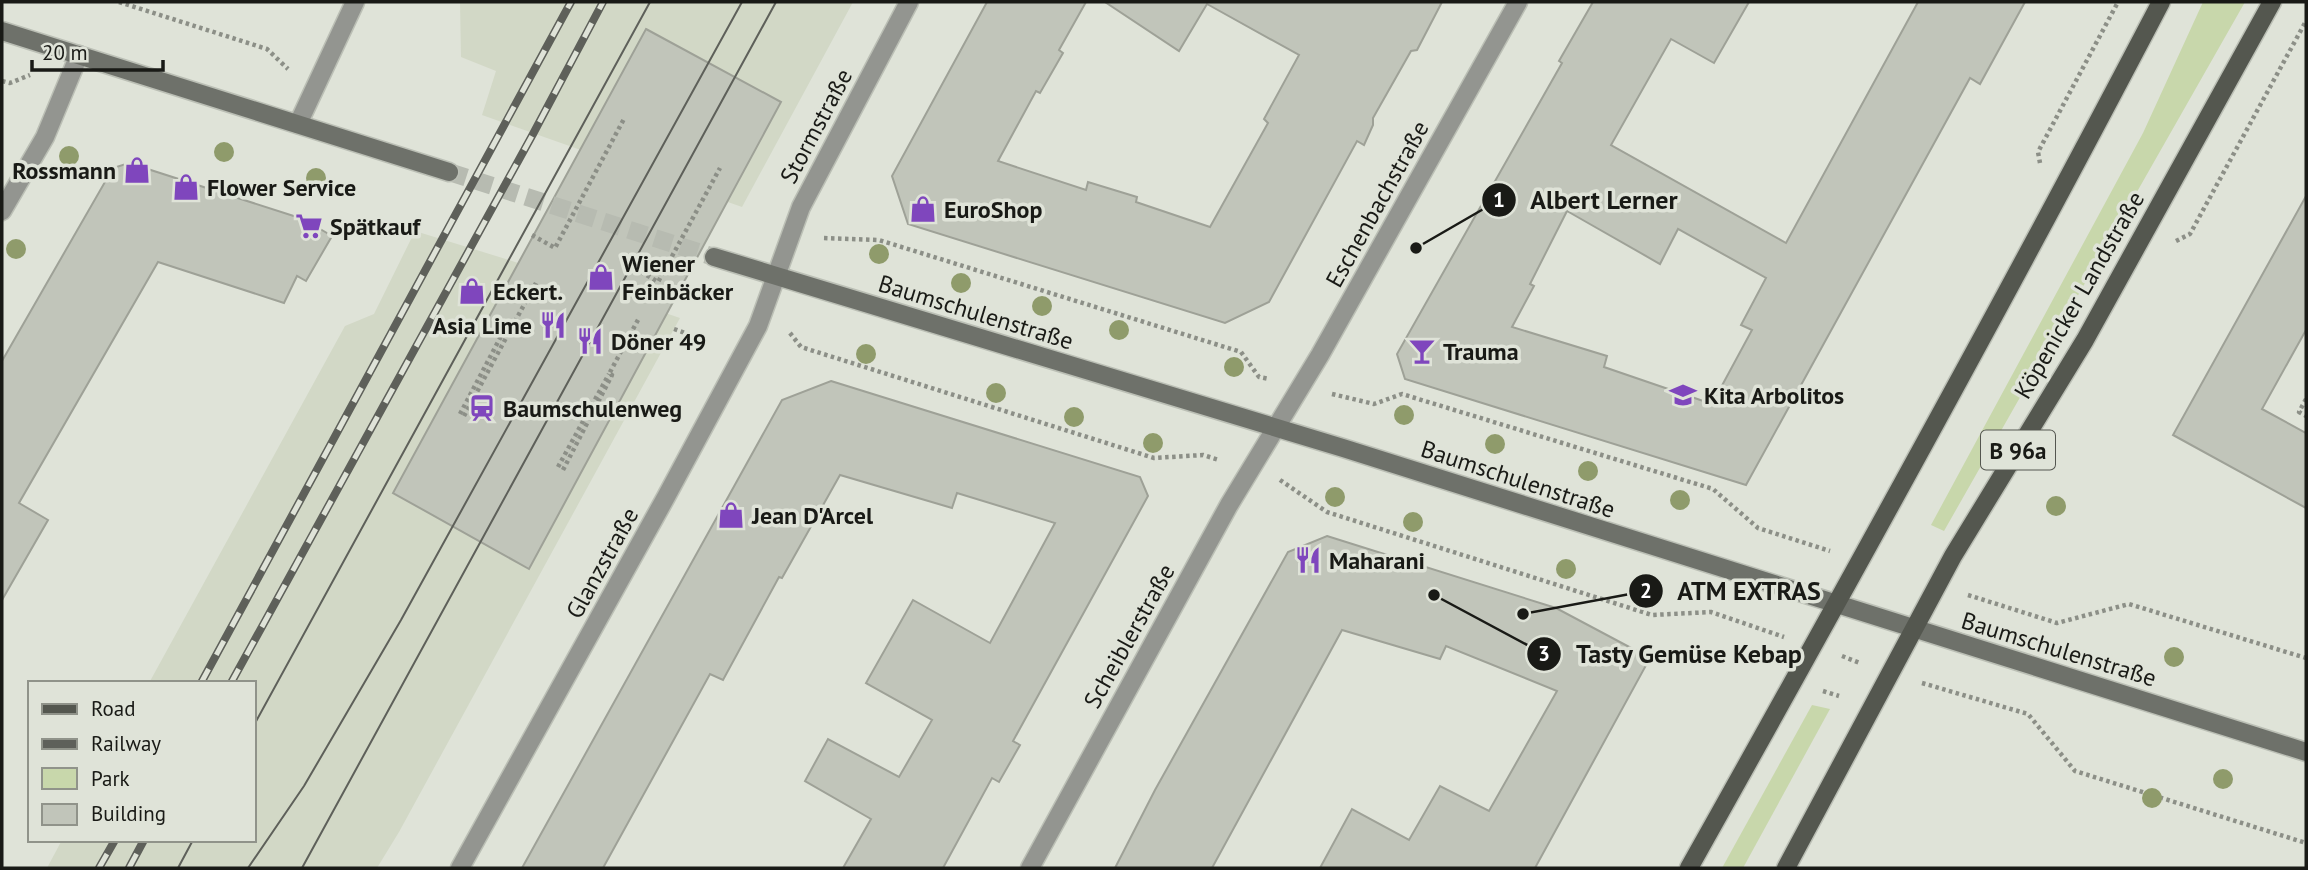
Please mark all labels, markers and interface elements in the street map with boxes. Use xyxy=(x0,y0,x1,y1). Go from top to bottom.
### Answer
scale bar xyxy=(32,28,163,72)
text: 20 m xyxy=(42,39,88,66)
street label: Stormstraße xyxy=(773,63,859,189)
street label: Eschenbachstraße xyxy=(1318,115,1436,293)
place label: Rossmann xyxy=(12,155,116,186)
shop icon: Rossmann xyxy=(122,155,152,185)
shop icon: Flower Service xyxy=(171,172,201,202)
place label: Flower Service xyxy=(207,172,356,203)
callout: Albert Lerner xyxy=(1481,176,1691,223)
text: Albert Lerner xyxy=(1530,183,1679,216)
text: 1 xyxy=(1493,186,1505,213)
street label: Köpenicker Landstraße xyxy=(2007,186,2151,404)
shop icon: EuroShop xyxy=(908,194,938,224)
place label: EuroShop xyxy=(944,194,1042,225)
supermarket icon: Spätkauf xyxy=(294,211,324,241)
place label: Spätkauf xyxy=(330,211,422,242)
place label: Wiener Feinbäcker xyxy=(622,248,734,307)
shop icon: Wiener Feinbäcker xyxy=(586,262,616,292)
street label: Baumschulenstraße xyxy=(875,268,1077,356)
shop icon: Eckert. xyxy=(457,276,487,306)
place label: Eckert. xyxy=(493,276,563,307)
place label: Asia Lime xyxy=(433,310,532,341)
restaurant icon: Asia Lime xyxy=(538,310,568,340)
restaurant icon: Döner 49 xyxy=(575,326,605,356)
place label: Döner 49 xyxy=(611,326,706,357)
bar icon: Trauma xyxy=(1407,336,1437,366)
place label: Trauma xyxy=(1443,336,1519,367)
school or university icon: Kita Arbolitos xyxy=(1668,380,1698,410)
place label: Kita Arbolitos xyxy=(1704,380,1844,411)
station icon: Baumschulenweg xyxy=(467,393,497,423)
place label: Baumschulenweg xyxy=(503,393,682,424)
road number: B 96a xyxy=(1981,431,2055,470)
street label: Baumschulenstraße xyxy=(1417,433,1619,525)
shop icon: Jean D'Arcel xyxy=(716,500,746,530)
place label: Jean D'Arcel xyxy=(751,500,874,531)
street label: Glanzstraße xyxy=(559,502,645,624)
restaurant icon: Maharani xyxy=(1293,545,1323,575)
place label: Maharani xyxy=(1329,545,1425,576)
street label: Scheiblerstraße xyxy=(1077,558,1181,714)
callout: ATM EXTRAS xyxy=(1628,567,1835,614)
text: ATM EXTRAS xyxy=(1677,574,1821,607)
text: 2 xyxy=(1640,577,1652,604)
street label: Baumschulenstraße xyxy=(1958,605,2160,693)
callout: Tasty Gemüse Kebap xyxy=(1527,630,1817,677)
text: Tasty Gemüse Kebap xyxy=(1576,637,1802,670)
text: 3 xyxy=(1538,640,1550,667)
legend xyxy=(28,681,256,842)
text: Road xyxy=(91,695,135,722)
text: Railway xyxy=(91,730,161,757)
text: Park xyxy=(91,765,130,792)
text: Building xyxy=(91,800,166,827)

